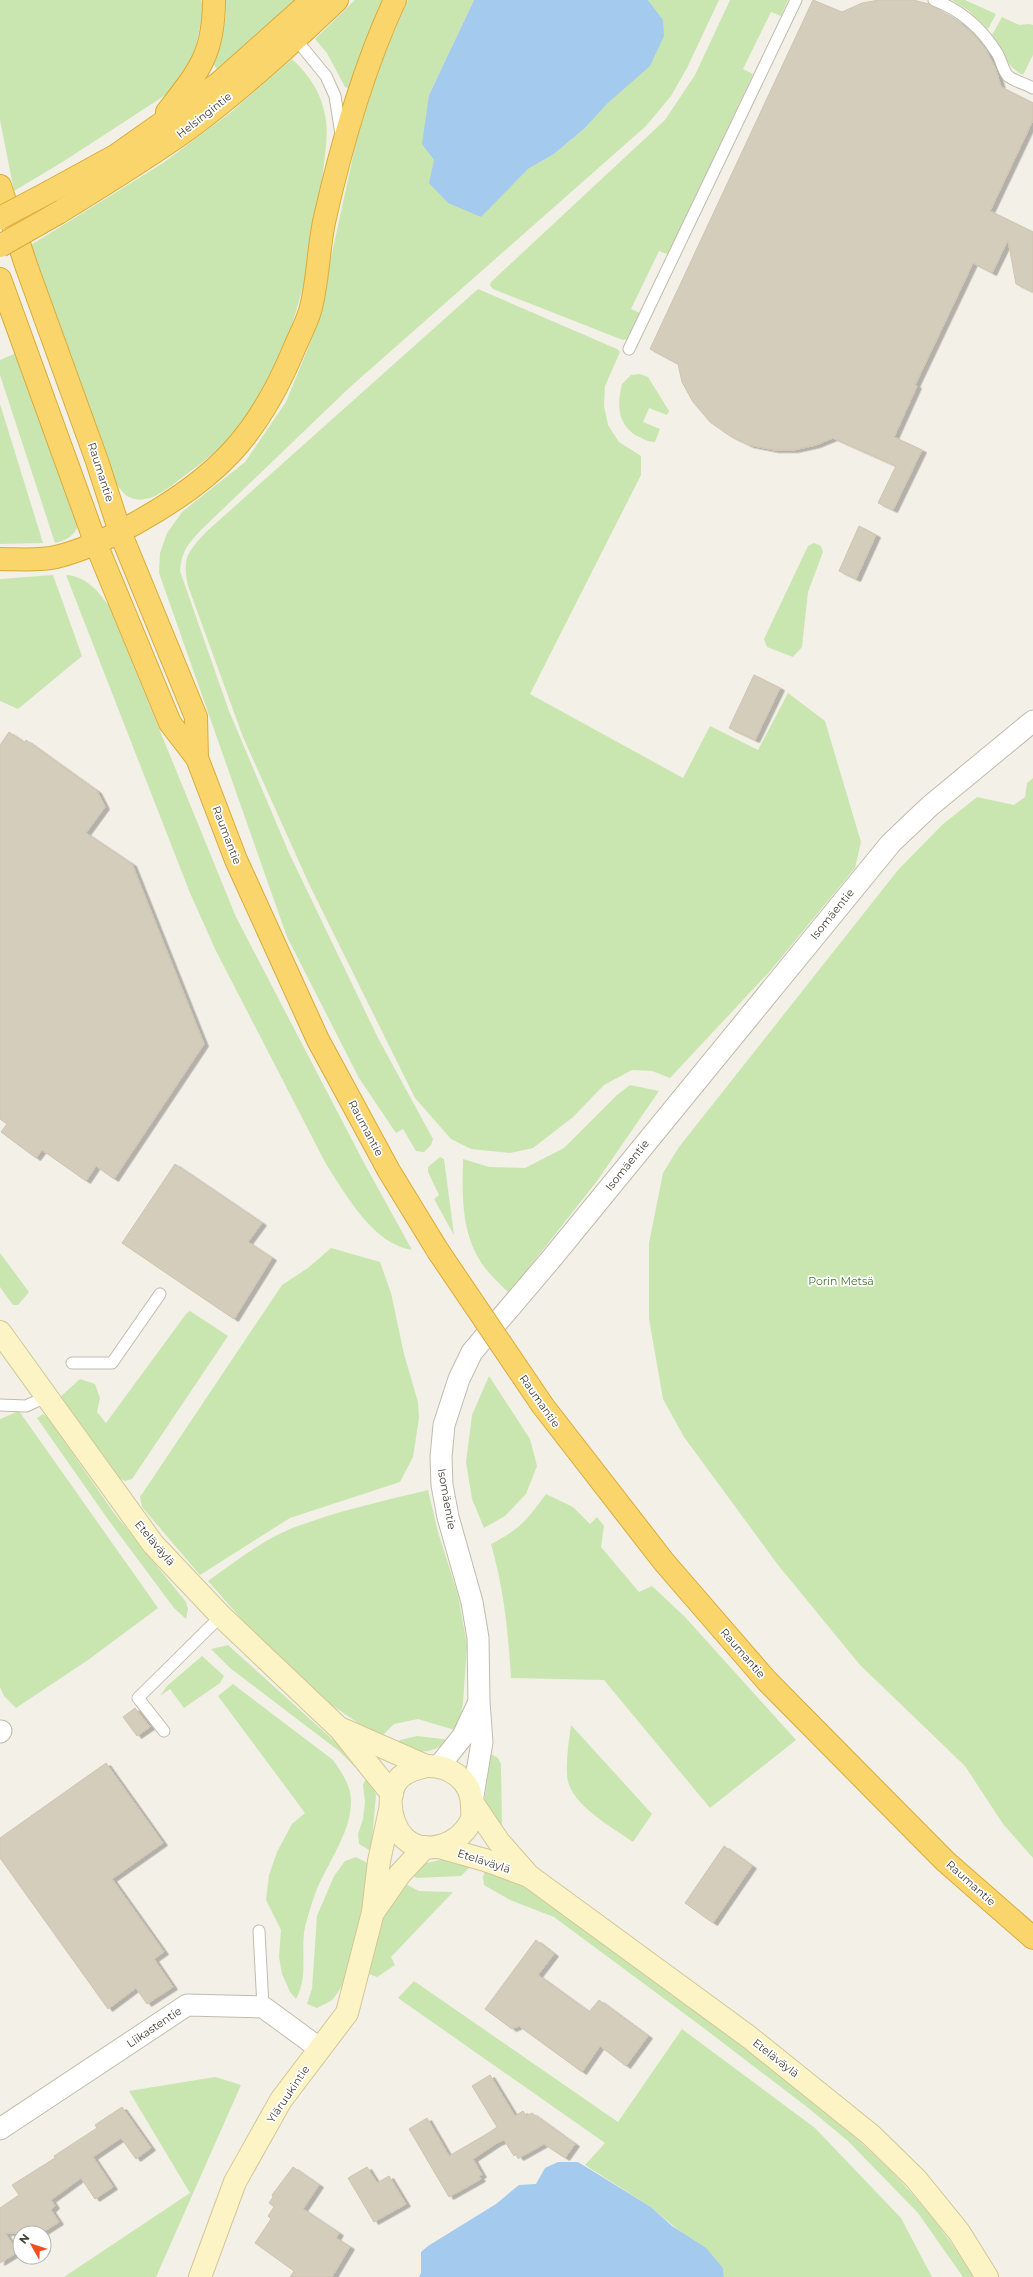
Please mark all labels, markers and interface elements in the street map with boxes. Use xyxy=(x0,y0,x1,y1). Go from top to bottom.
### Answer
street label: Helsingintie xyxy=(174,89,235,141)
street label: Raumantie xyxy=(85,441,117,504)
street label: Raumantie xyxy=(209,804,245,867)
street label: Isomäentie xyxy=(807,885,857,942)
street label: Raumantie xyxy=(345,1098,387,1159)
street label: Isomäentie xyxy=(602,1136,652,1193)
park label: Porin Metsä xyxy=(808,1274,874,1288)
street label: Raumantie xyxy=(517,1372,564,1430)
street label: Isomäentie xyxy=(435,1467,459,1531)
street label: Eteläväylä xyxy=(132,1517,178,1569)
street label: Raumantie xyxy=(718,1625,769,1681)
street label: Eteläväylä xyxy=(456,1846,512,1876)
street label: Raumantie xyxy=(943,1857,999,1909)
street label: Liikastentie xyxy=(124,2003,184,2050)
street label: Eteläväylä xyxy=(750,2036,802,2080)
street label: Yläruukintie xyxy=(264,2062,313,2125)
north arrow xyxy=(12,2225,52,2265)
text: N xyxy=(16,2231,32,2247)

